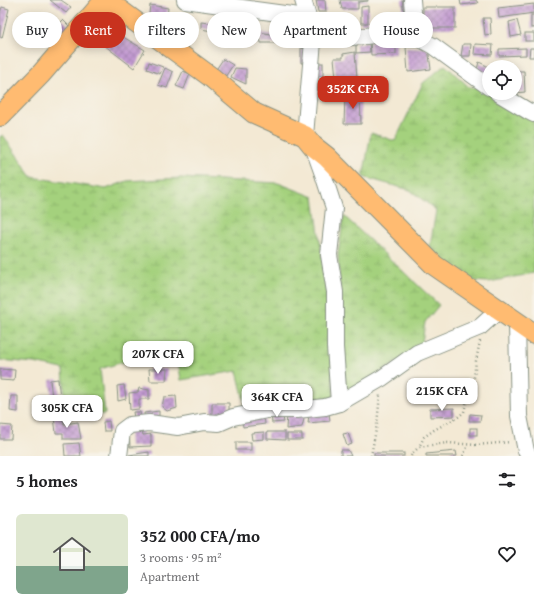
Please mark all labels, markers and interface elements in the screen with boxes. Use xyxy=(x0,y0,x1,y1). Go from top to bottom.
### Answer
chip: Buy xyxy=(12,12,62,48)
chip: Rent xyxy=(70,12,126,48)
chip: Filters xyxy=(134,12,199,48)
chip: New xyxy=(207,12,261,48)
chip: Apartment xyxy=(269,12,361,48)
chip: House xyxy=(369,12,433,48)
map controls xyxy=(482,60,522,100)
button: locate xyxy=(482,60,522,100)
pin: 352K CFA xyxy=(312,76,394,110)
text: 352K CFA xyxy=(327,79,379,98)
pin: 207K CFA xyxy=(117,341,199,375)
text: 207K CFA xyxy=(132,344,184,363)
pin: 215K CFA xyxy=(401,378,483,412)
text: 215K CFA xyxy=(416,381,468,400)
pin: 364K CFA xyxy=(236,384,318,418)
text: 364K CFA xyxy=(251,387,303,406)
pin: 305K CFA xyxy=(26,395,108,429)
text: 305K CFA xyxy=(41,398,93,417)
text: 5 homes xyxy=(16,468,78,493)
icon: filters xyxy=(496,469,518,491)
text: 352 000 CFA/mo xyxy=(140,523,260,548)
icon: home xyxy=(48,530,96,578)
icon: heart xyxy=(496,543,518,565)
text: 3 rooms · 95 m² xyxy=(140,548,222,567)
text: Apartment xyxy=(140,567,200,586)

